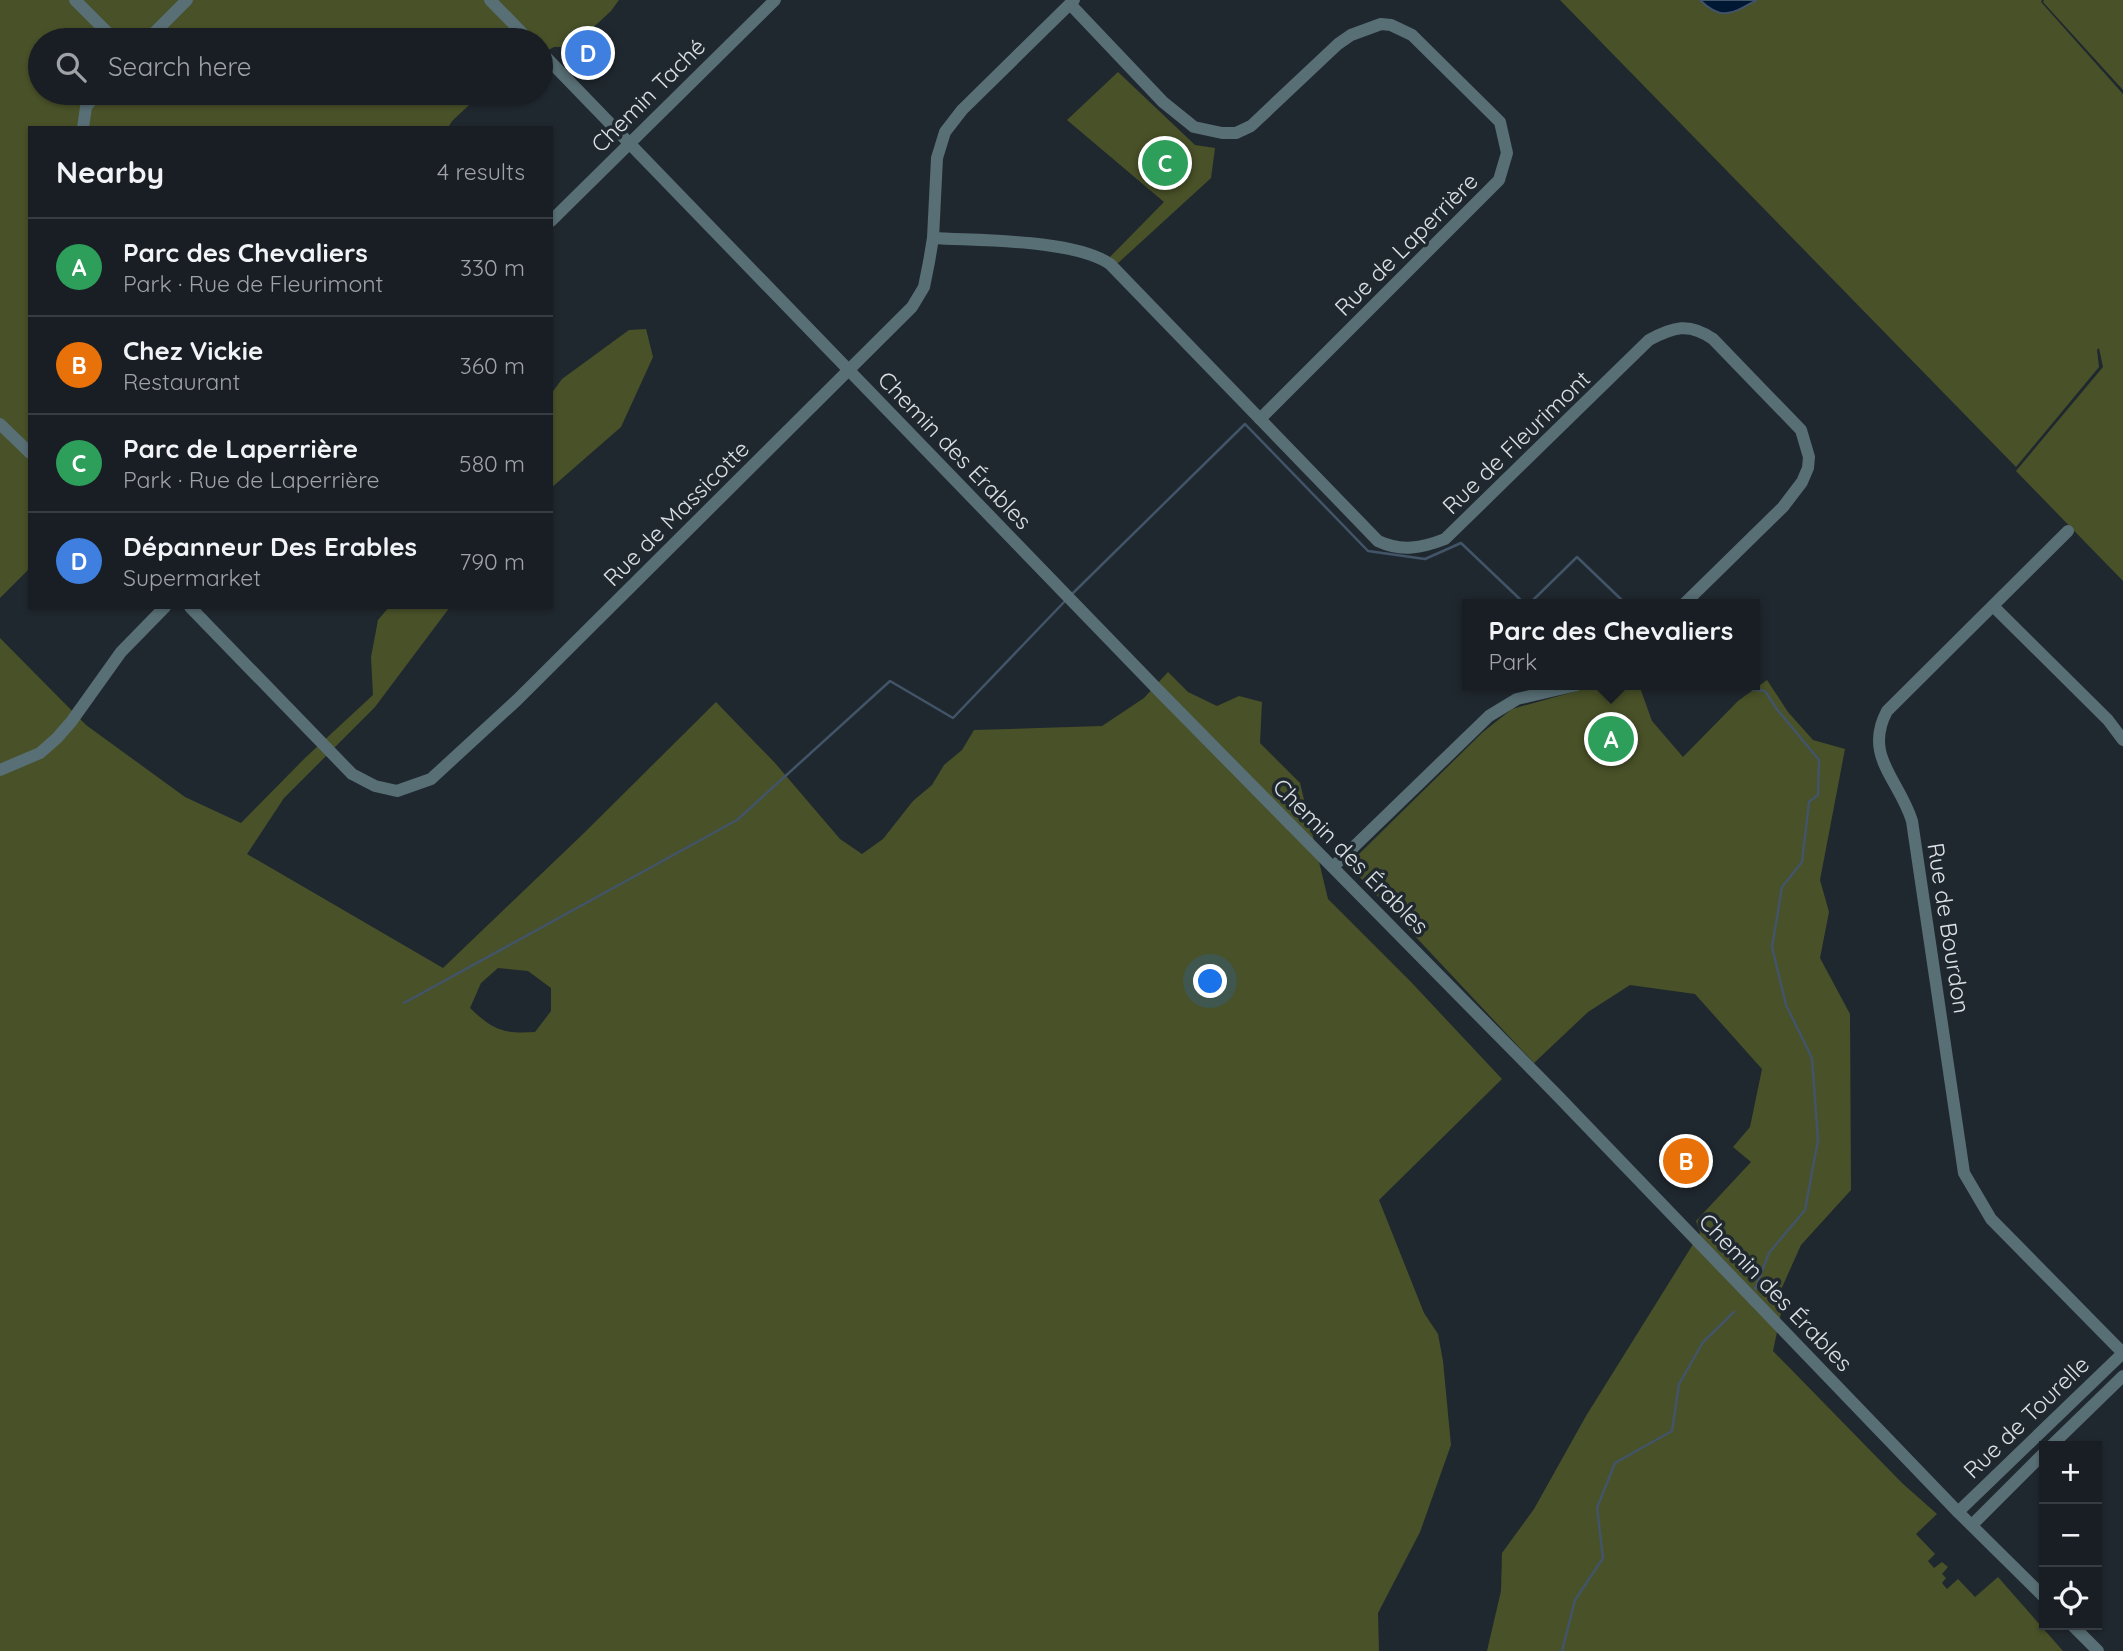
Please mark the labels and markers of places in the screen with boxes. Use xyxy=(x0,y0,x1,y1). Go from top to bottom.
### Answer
pin: D xyxy=(565,27,611,79)
pin: C xyxy=(1142,137,1188,189)
pin: A xyxy=(1588,713,1634,765)
pin: B xyxy=(1663,1135,1709,1187)

